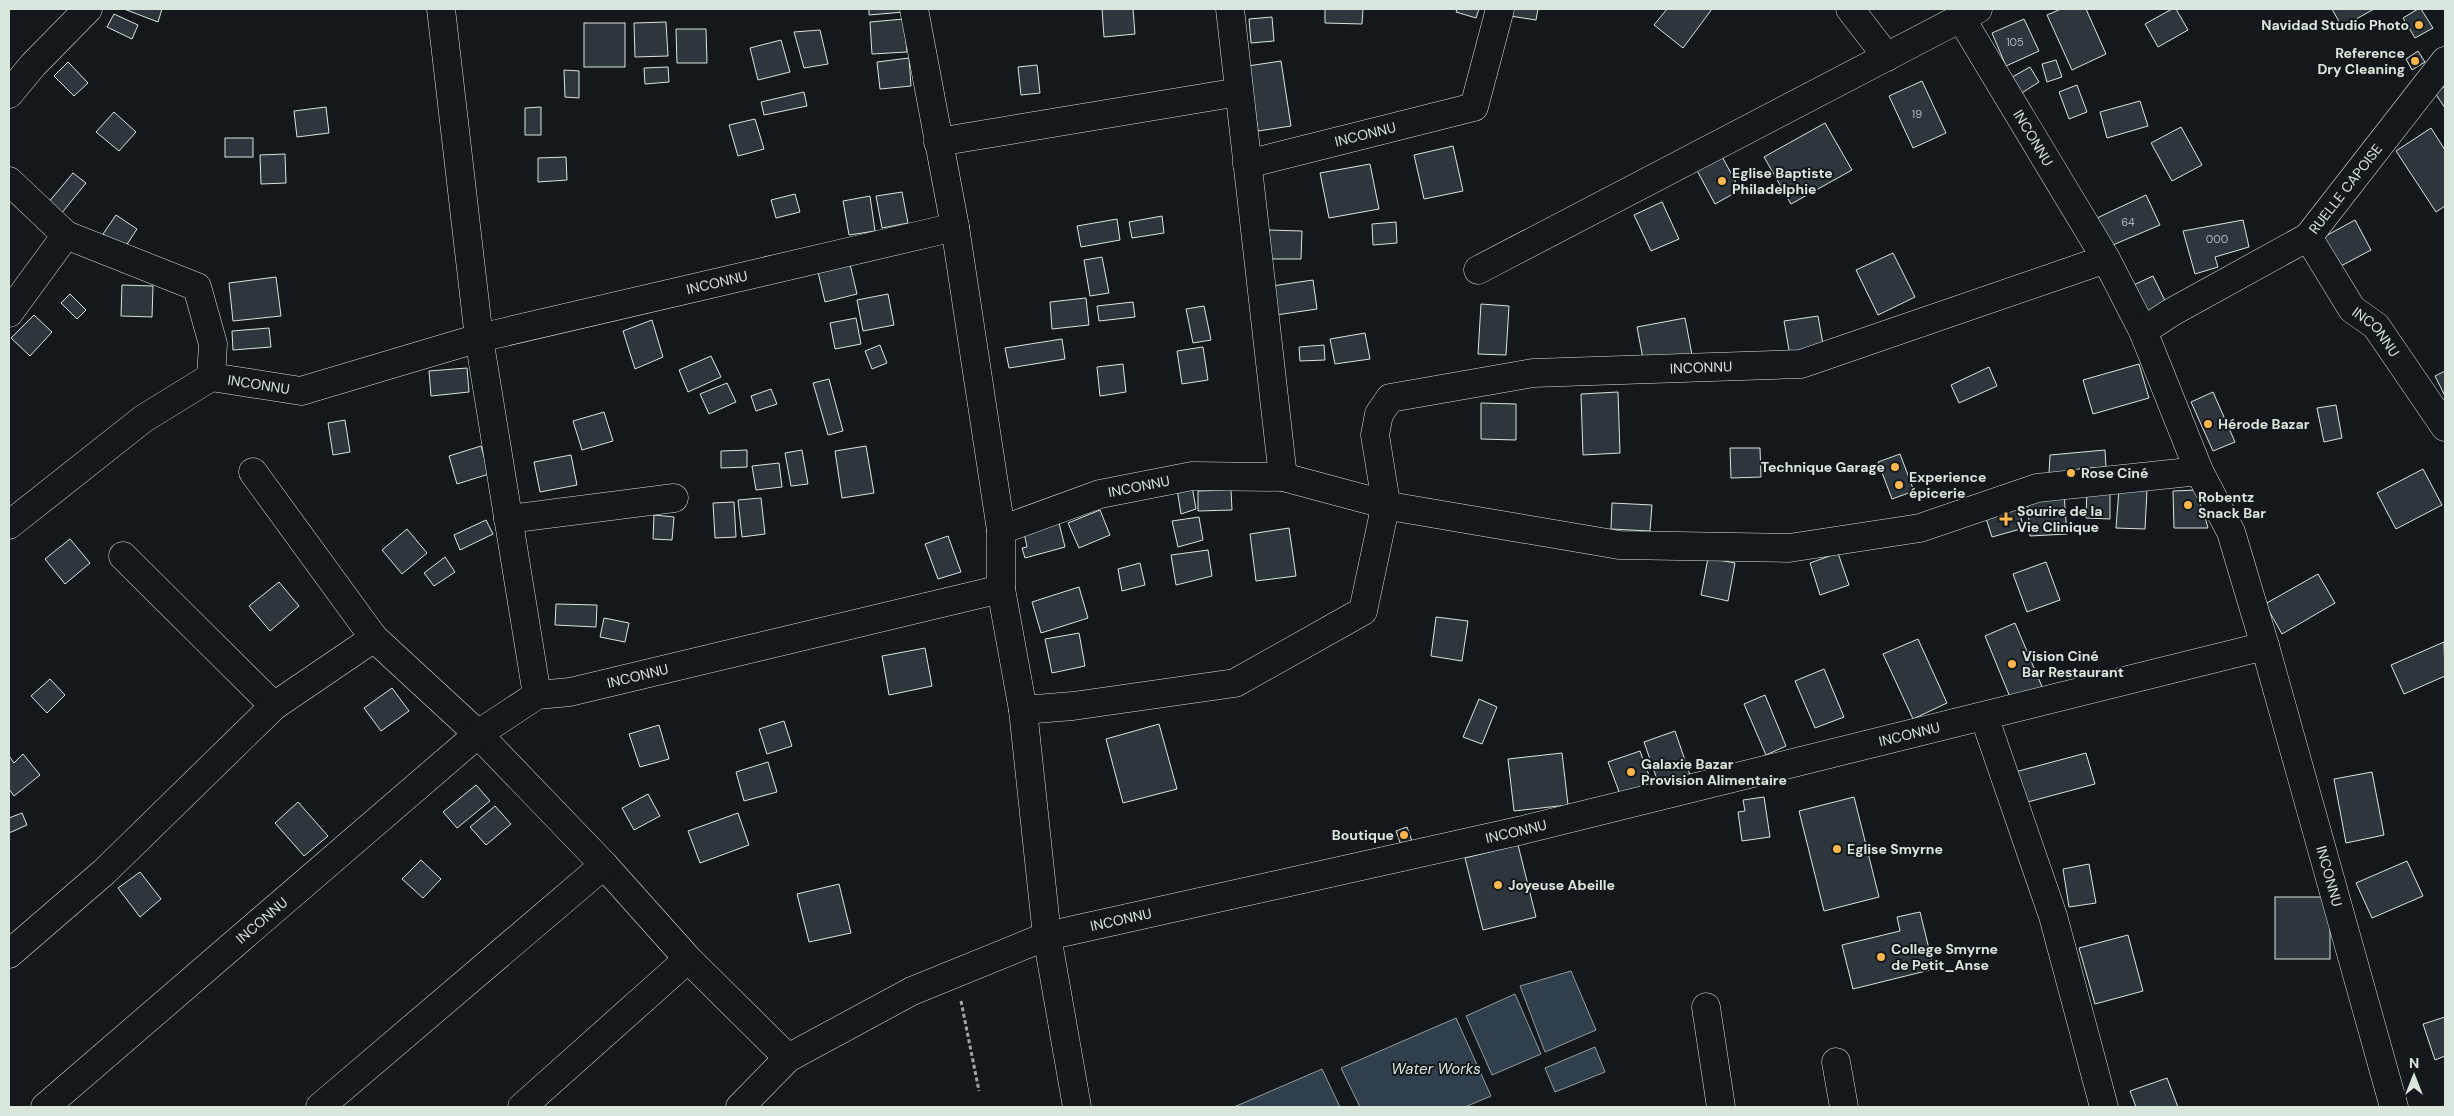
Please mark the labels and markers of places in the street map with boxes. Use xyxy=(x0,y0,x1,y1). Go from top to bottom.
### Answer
place label: Navidad Studio Photo xyxy=(2261,16,2409,34)
marker: Navidad Studio Photo xyxy=(2413,19,2425,31)
place label: Reference Dry Cleaning xyxy=(2317,44,2405,78)
marker: Reference Dry Cleaning xyxy=(2409,55,2421,67)
place label: Eglise Baptiste Philadelphie xyxy=(1732,164,1833,198)
marker: Eglise Baptiste Philadelphie xyxy=(1716,175,1728,187)
place label: Hérode Bazar xyxy=(2218,415,2310,433)
marker: Hérode Bazar xyxy=(2202,418,2214,430)
place label: Technique Garage xyxy=(1761,458,1885,476)
marker: Technique Garage xyxy=(1889,461,1901,473)
place label: Rose Ciné xyxy=(2081,464,2148,482)
marker: Rose Ciné xyxy=(2065,467,2077,479)
place label: Experience épicerie xyxy=(1909,468,1986,502)
marker: Experience épicerie xyxy=(1893,479,1905,491)
place label: Robentz Snack Bar xyxy=(2198,488,2266,522)
marker: Robentz Snack Bar xyxy=(2182,499,2194,511)
place label: Sourire de la Vie Clinique xyxy=(2017,502,2102,536)
marker: Sourire de la Vie Clinique xyxy=(1999,512,2013,526)
place label: Vision Ciné Bar Restaurant xyxy=(2022,647,2124,681)
marker: Vision Ciné Bar Restaurant xyxy=(2006,658,2018,670)
place label: Galaxie Bazar Provision Alimentaire xyxy=(1641,755,1787,789)
marker: Galaxie Bazar Provision Alimentaire xyxy=(1625,766,1637,778)
place label: Boutique xyxy=(1332,826,1394,844)
marker: Boutique xyxy=(1398,829,1410,841)
place label: Eglise Smyrne xyxy=(1847,840,1943,858)
marker: Eglise Smyrne xyxy=(1831,843,1843,855)
place label: Joyeuse Abeille xyxy=(1508,876,1615,894)
marker: Joyeuse Abeille xyxy=(1492,879,1504,891)
place label: College Smyrne de Petit_Anse xyxy=(1891,940,1998,974)
marker: College Smyrne de Petit_Anse xyxy=(1875,951,1887,963)

